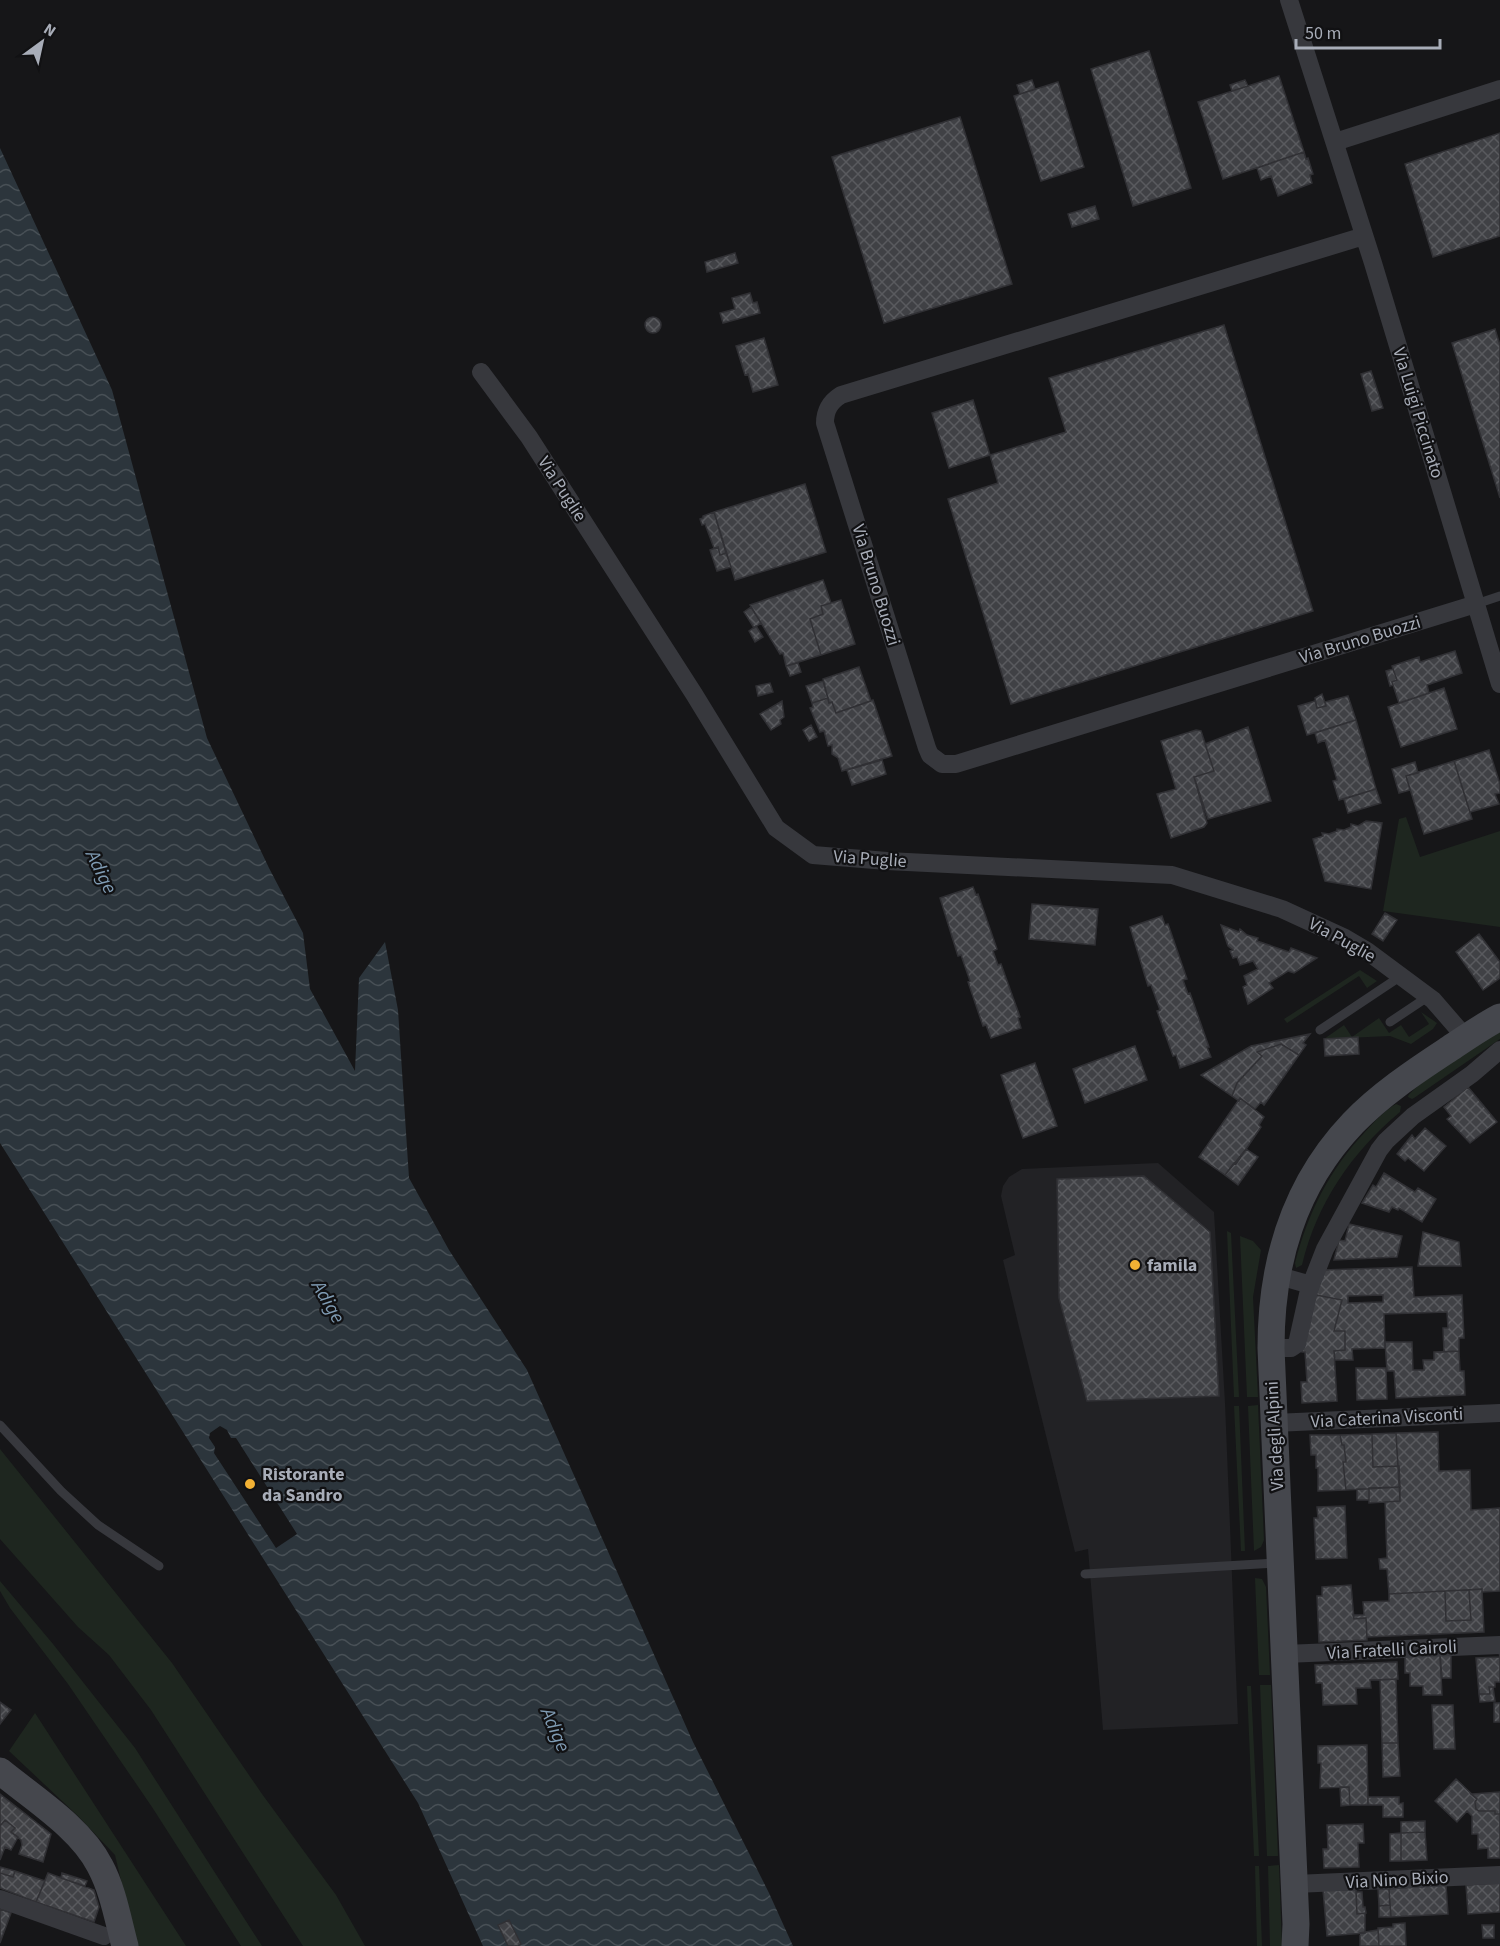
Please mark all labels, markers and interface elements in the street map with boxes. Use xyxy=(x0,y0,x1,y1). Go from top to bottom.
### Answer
north arrow xyxy=(12,12,72,72)
scale bar xyxy=(1296,12,1440,50)
text: N xyxy=(39,18,60,42)
text: 50 m xyxy=(1305,21,1341,46)
street label: Via Luigi Piccinato xyxy=(1386,345,1450,481)
street label: Via Puglie xyxy=(532,451,593,527)
street label: Via Bruno Buozzi xyxy=(846,521,906,649)
street label: Via Bruno Buozzi xyxy=(1296,610,1424,670)
water label: Adige xyxy=(77,843,124,899)
street label: Via Puglie xyxy=(833,844,908,874)
street label: Via Puglie xyxy=(1304,911,1380,969)
place label: famila xyxy=(1147,1253,1197,1278)
marker: famila xyxy=(1128,1258,1142,1272)
water label: Adige xyxy=(303,1273,352,1329)
street label: Via degli Alpini xyxy=(1260,1380,1290,1492)
street label: Via Caterina Visconti xyxy=(1310,1402,1464,1434)
place label: Ristorante da Sandro xyxy=(262,1462,345,1508)
marker: Ristorante da Sandro xyxy=(243,1477,257,1491)
street label: Via Fratelli Cairoli xyxy=(1326,1634,1458,1666)
water label: Adige xyxy=(532,1702,577,1757)
street label: Via Nino Bixio xyxy=(1345,1865,1449,1895)

